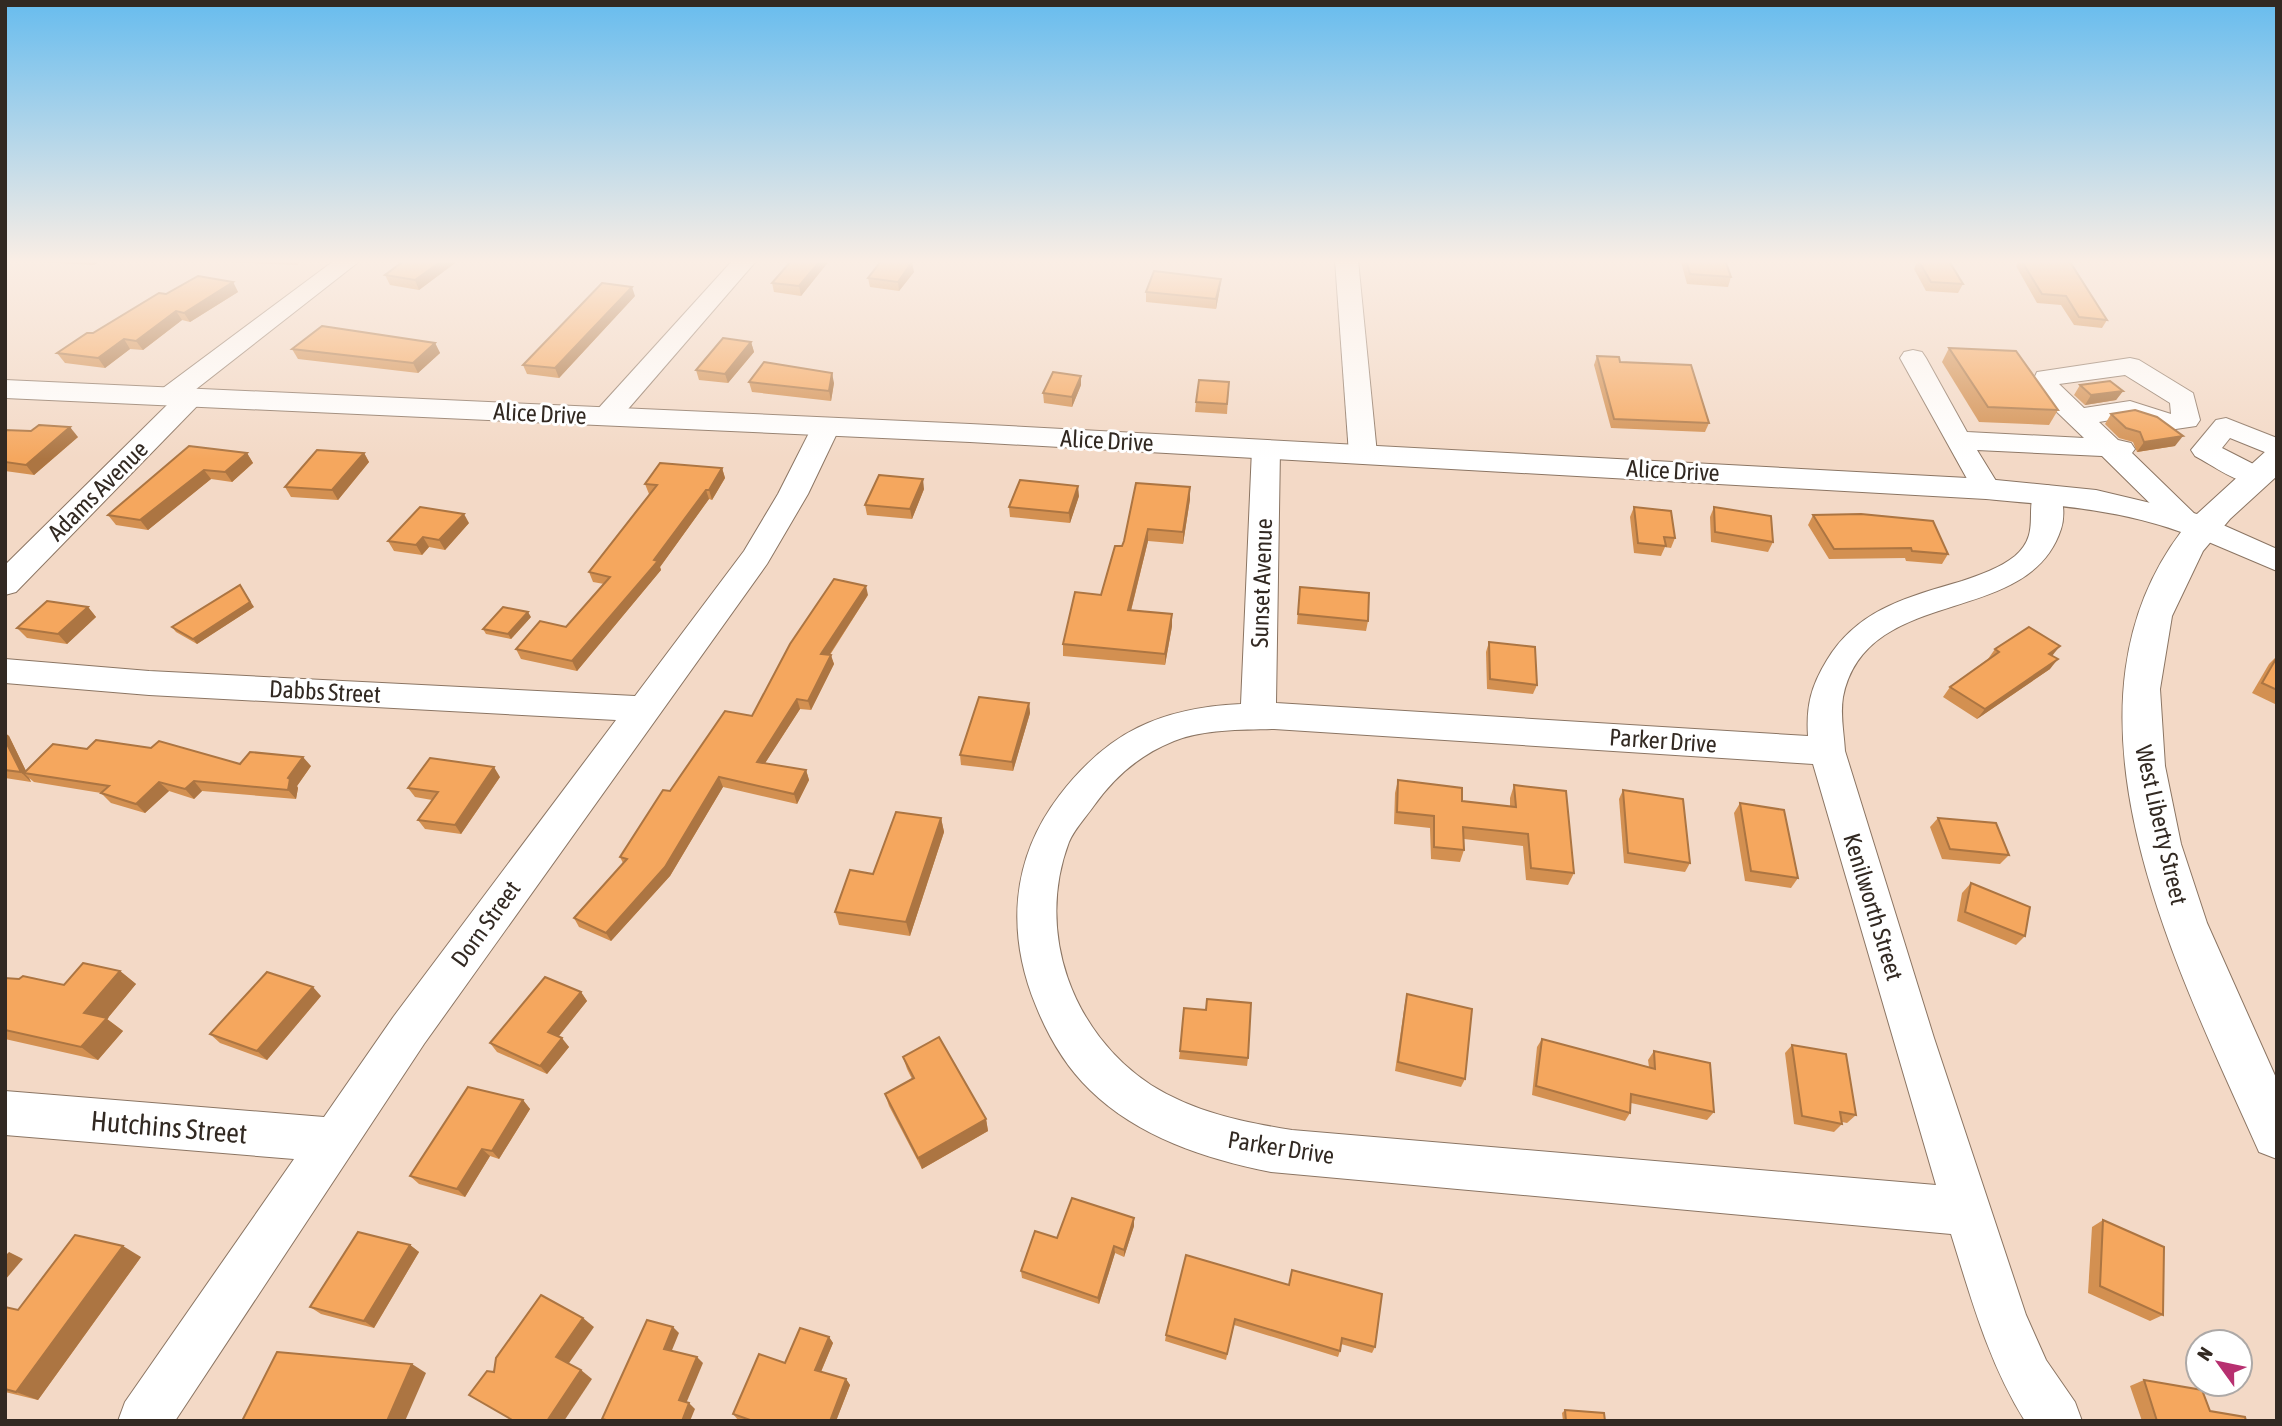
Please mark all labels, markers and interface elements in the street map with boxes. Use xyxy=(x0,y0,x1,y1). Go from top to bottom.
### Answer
street label: Alice Drive xyxy=(493,398,587,429)
street label: Alice Drive xyxy=(1060,425,1154,456)
street label: Adams Avenue xyxy=(42,435,153,546)
street label: Alice Drive xyxy=(1626,455,1720,486)
street label: Sunset Avenue xyxy=(1246,518,1277,648)
street label: Dabbs Street xyxy=(269,675,382,708)
street label: Parker Drive xyxy=(1608,723,1718,758)
street label: West Liberty Street xyxy=(2130,742,2193,907)
street label: Kenilworth Street xyxy=(1838,830,1909,984)
street label: Dorn Street xyxy=(445,876,526,972)
street label: Hutchins Street xyxy=(90,1104,248,1150)
street label: Parker Drive xyxy=(1226,1126,1336,1169)
north arrow xyxy=(2184,1328,2254,1398)
text: N xyxy=(2192,1343,2217,1364)

